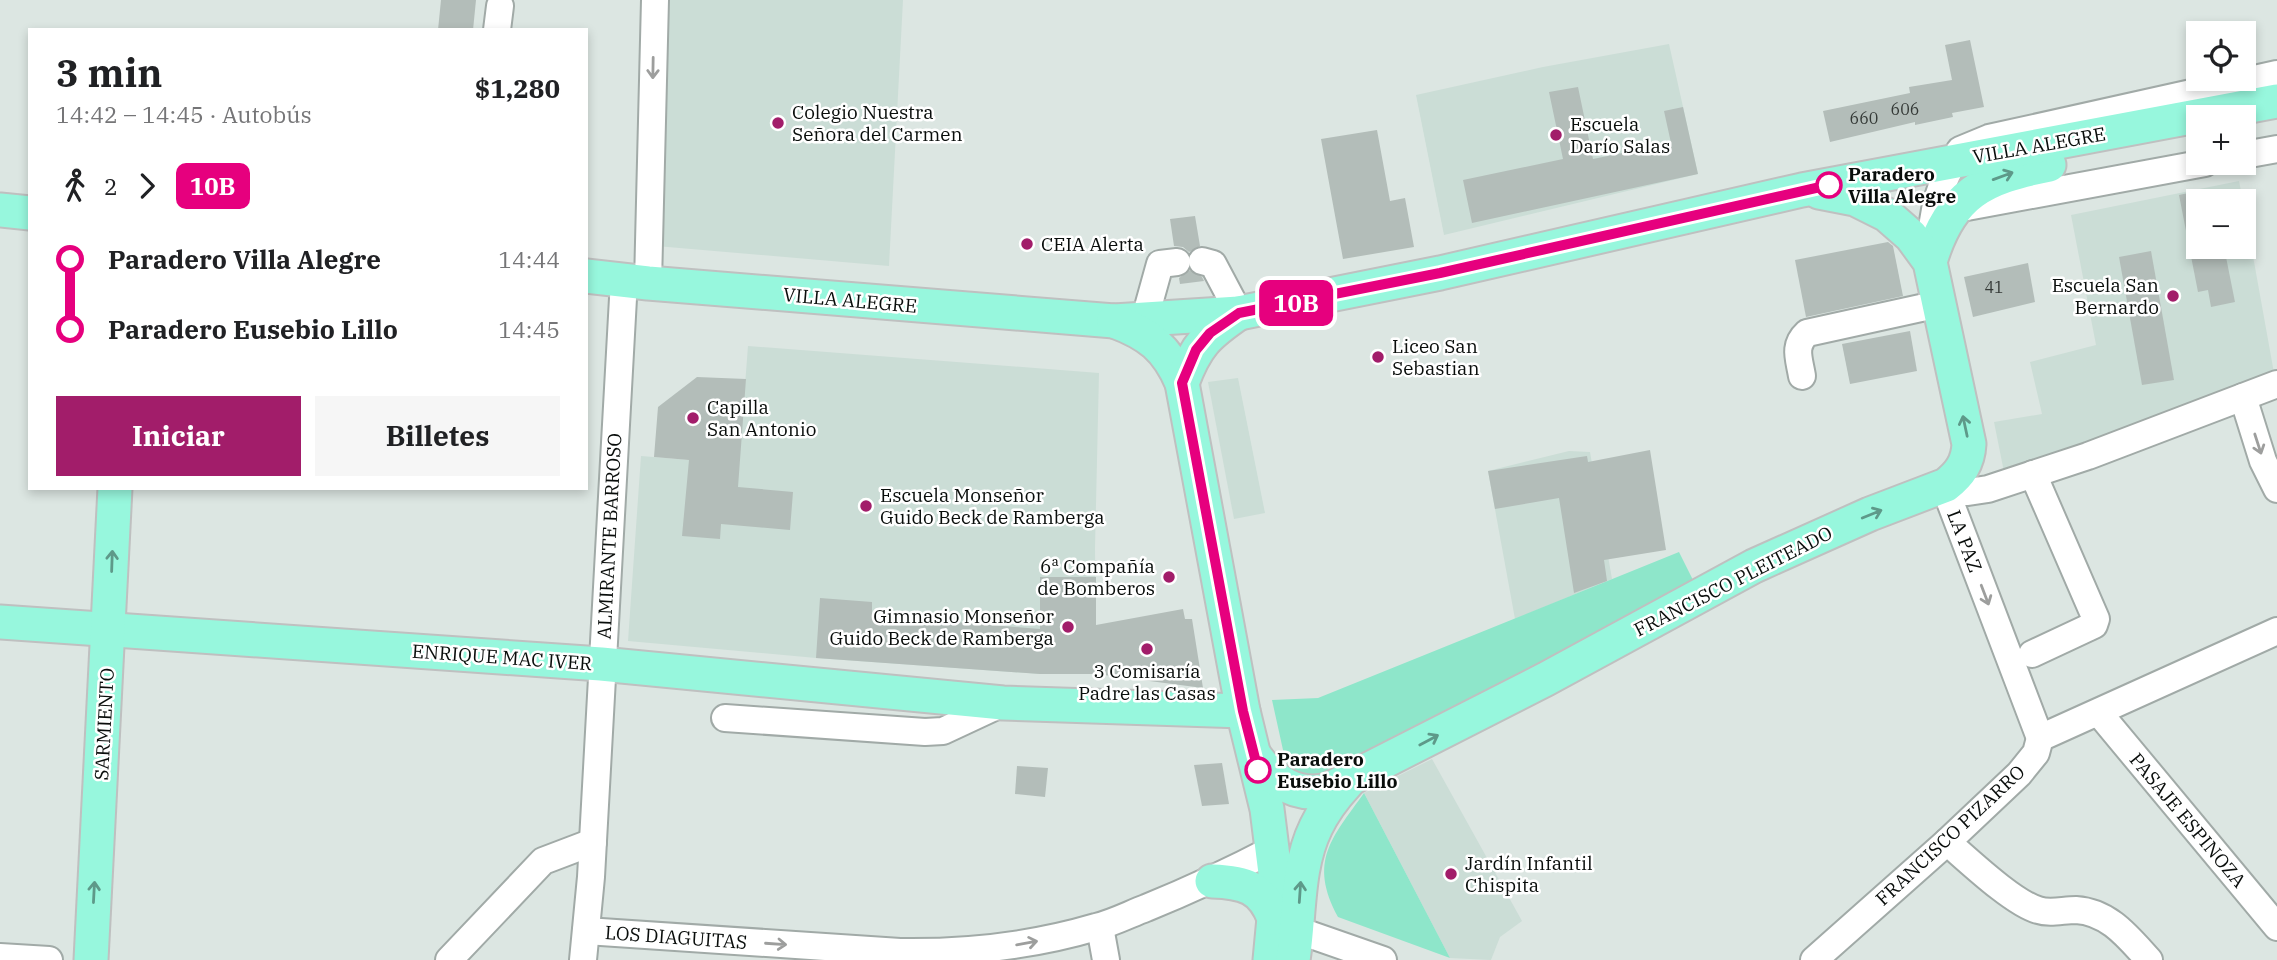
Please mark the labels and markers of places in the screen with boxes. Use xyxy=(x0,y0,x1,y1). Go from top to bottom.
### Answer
place label: Colegio Nuestra Señora del Carmen xyxy=(792,100,963,146)
place label: Escuela Darío Salas xyxy=(1570,112,1670,158)
marker: Colegio Nuestra Señora del Carmen xyxy=(770,115,786,131)
marker: Escuela Darío Salas xyxy=(1548,127,1564,143)
place label: Paradero Villa Alegre xyxy=(1848,162,1956,208)
marker: Paradero Villa Alegre xyxy=(1816,172,1842,198)
place label: CEIA Alerta xyxy=(1041,232,1144,256)
marker: CEIA Alerta xyxy=(1019,236,1035,252)
place label: Escuela San Bernardo xyxy=(2052,273,2159,319)
marker: Escuela San Bernardo xyxy=(2165,288,2181,304)
place label: Liceo San Sebastian xyxy=(1392,334,1480,380)
marker: Liceo San Sebastian xyxy=(1370,349,1386,365)
place label: Capilla San Antonio xyxy=(707,395,817,441)
marker: Capilla San Antonio xyxy=(685,410,701,426)
place label: Escuela Monseñor Guido Beck de Ramberga xyxy=(880,483,1105,529)
marker: Escuela Monseñor Guido Beck de Ramberga xyxy=(858,498,874,514)
place label: 6ª Compañía de Bomberos xyxy=(1037,554,1155,600)
marker: 6ª Compañía de Bomberos xyxy=(1161,569,1177,585)
place label: Gimnasio Monseñor Guido Beck de Ramberga xyxy=(829,604,1055,650)
marker: Gimnasio Monseñor Guido Beck de Ramberga xyxy=(1060,619,1076,635)
marker: 3 Comisaría Padre las Casas xyxy=(1139,641,1155,657)
place label: 3 Comisaría Padre las Casas xyxy=(1078,659,1216,705)
place label: Paradero Eusebio Lillo xyxy=(1277,747,1398,793)
marker: Paradero Eusebio Lillo xyxy=(1245,757,1271,783)
place label: Jardín Infantil Chispita xyxy=(1465,851,1593,897)
marker: Jardín Infantil Chispita xyxy=(1443,866,1459,882)

